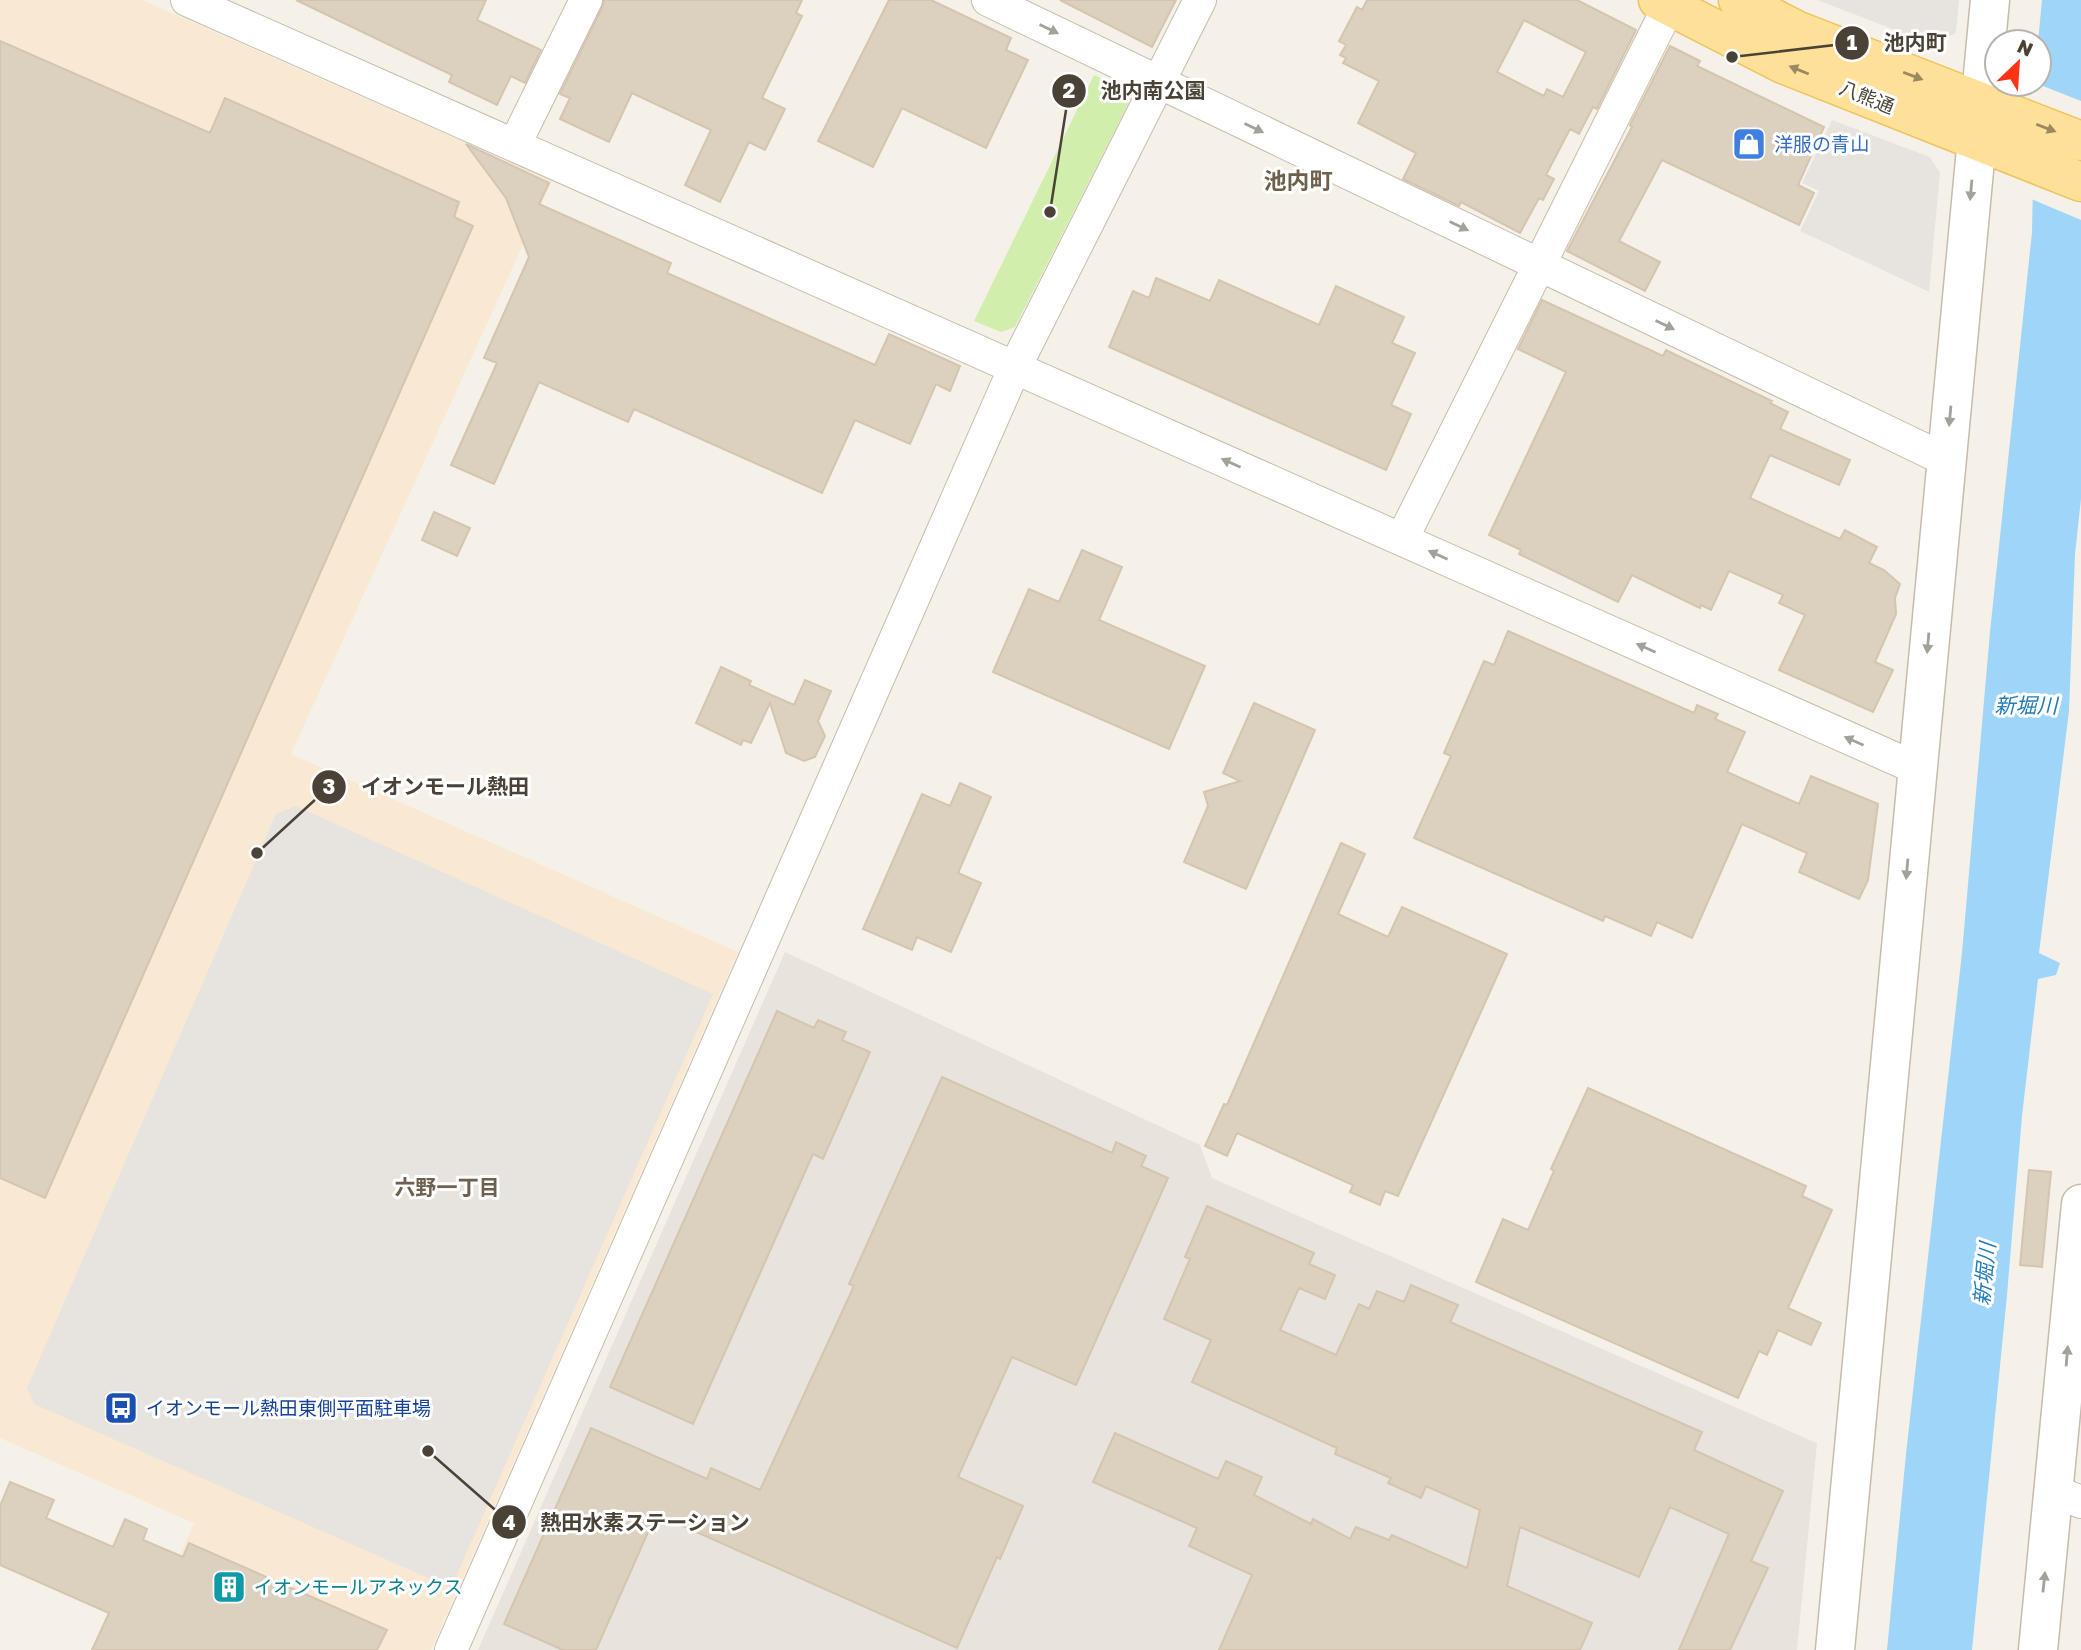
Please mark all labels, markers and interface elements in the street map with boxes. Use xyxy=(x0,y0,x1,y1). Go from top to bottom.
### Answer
callout: 池内町 xyxy=(1834,22,1960,64)
one-way arrow xyxy=(1039,24,1059,35)
north arrow xyxy=(1983,28,2053,98)
text: 1 xyxy=(1847,29,1858,55)
text: 池内町 xyxy=(1884,29,1947,55)
text: N xyxy=(2014,34,2037,61)
one-way arrow xyxy=(1788,65,1809,76)
callout: 池内南公園 xyxy=(1052,70,1220,112)
one-way arrow xyxy=(1902,70,1923,81)
street label: 八熊通 xyxy=(1836,75,1898,118)
text: 2 xyxy=(1063,77,1076,103)
text: 池内南公園 xyxy=(1101,77,1206,103)
one-way arrow xyxy=(1244,122,1264,134)
one-way arrow xyxy=(2036,122,2057,133)
shop icon: 洋服の青山 xyxy=(1730,125,1768,163)
place label: 洋服の青山 xyxy=(1774,132,1869,155)
district label: 池内町 xyxy=(1264,166,1333,194)
one-way arrow xyxy=(1966,179,1977,201)
one-way arrow xyxy=(1449,221,1469,232)
one-way arrow xyxy=(1654,319,1675,330)
one-way arrow xyxy=(1944,406,1955,428)
one-way arrow xyxy=(1220,457,1241,468)
one-way arrow xyxy=(1428,550,1449,561)
one-way arrow xyxy=(1922,632,1933,654)
one-way arrow xyxy=(1636,642,1656,654)
water label: 新堀川 xyxy=(1995,692,2059,718)
one-way arrow xyxy=(1844,735,1864,747)
callout: イオンモール熱田 xyxy=(312,766,543,808)
text: 3 xyxy=(323,773,335,799)
text: イオンモール熱田 xyxy=(361,773,529,799)
one-way arrow xyxy=(1901,859,1912,881)
district label: 六野一丁目 xyxy=(395,1174,500,1200)
water label: 新堀川 xyxy=(1968,1239,2000,1307)
one-way arrow xyxy=(2061,1344,2072,1366)
bus stop icon: イオンモール熱田東側平面駐車場 xyxy=(102,1389,140,1427)
place label: イオンモール熱田東側平面駐車場 xyxy=(146,1396,431,1419)
callout: 熱田水素ステーション xyxy=(491,1501,764,1543)
text: 4 xyxy=(502,1509,516,1535)
text: 熱田水素ステーション xyxy=(540,1509,750,1535)
building icon: イオンモールアネックス xyxy=(210,1568,248,1606)
one-way arrow xyxy=(2039,1571,2050,1593)
place label: イオンモールアネックス xyxy=(254,1575,462,1598)

